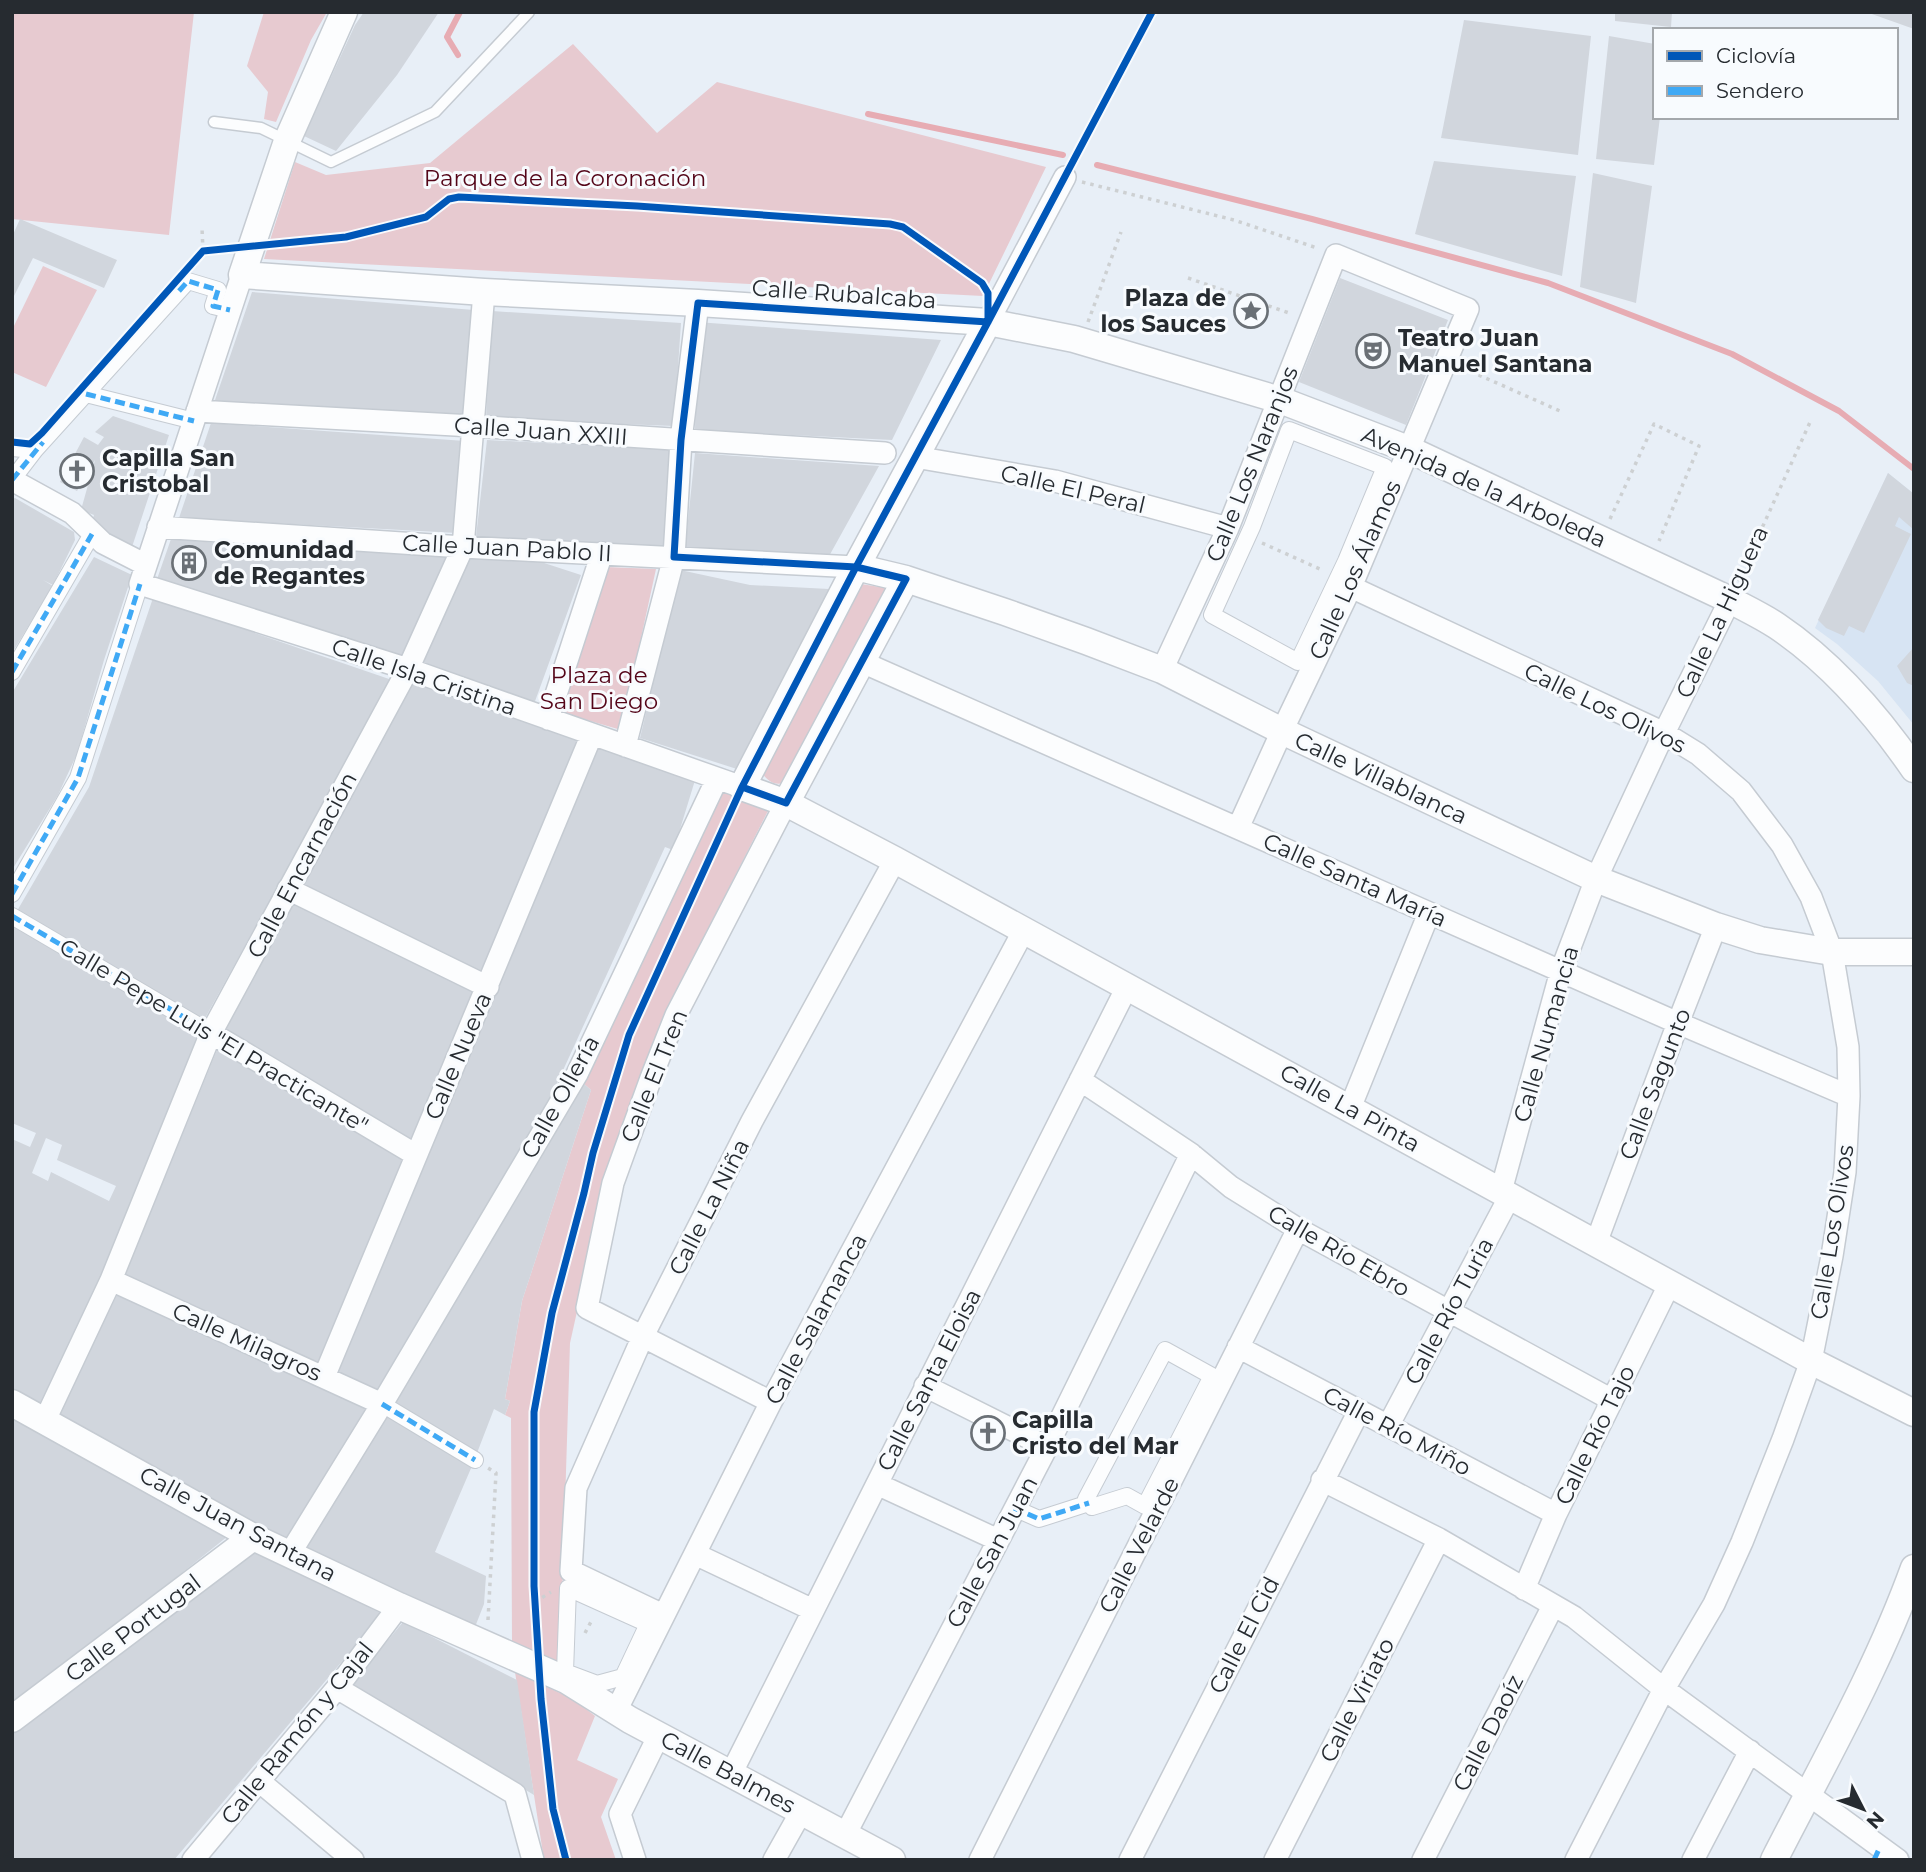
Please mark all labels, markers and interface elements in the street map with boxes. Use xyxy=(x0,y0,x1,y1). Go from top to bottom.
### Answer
legend xyxy=(1653,28,1898,119)
text: Ciclovía xyxy=(1716,43,1796,68)
text: Sendero xyxy=(1716,78,1804,103)
park label: Parque de la Coronación xyxy=(424,164,706,192)
street label: Calle Rubalcaba xyxy=(751,274,937,314)
place label: Plaza de los Sauces xyxy=(1100,284,1226,338)
place icon: Plaza de los Sauces xyxy=(1232,292,1270,330)
place label: Teatro Juan Manuel Santana xyxy=(1398,324,1592,378)
theatre icon: Teatro Juan Manuel Santana xyxy=(1354,332,1392,370)
street label: Calle Los Naranjos xyxy=(1200,362,1304,566)
street label: Calle Juan XXIII xyxy=(453,411,629,451)
street label: Avenida de la Arboleda xyxy=(1357,420,1611,554)
place label: Capilla San Cristobal xyxy=(102,444,235,498)
church icon: Capilla San Cristobal xyxy=(58,452,96,490)
street label: Calle El Peral xyxy=(998,459,1148,519)
street label: Calle Los Álamos xyxy=(1303,476,1407,664)
street label: Calle La Higuera xyxy=(1670,521,1774,703)
street label: Calle Juan Pablo II xyxy=(401,529,613,567)
place label: Comunidad de Regantes xyxy=(214,536,365,590)
building icon: Comunidad de Regantes xyxy=(170,544,208,582)
street label: Calle Isla Cristina xyxy=(328,632,520,722)
street label: Calle Los Olivos xyxy=(1520,657,1690,759)
park label: Plaza de San Diego xyxy=(540,661,658,715)
street label: Calle Villablanca xyxy=(1290,726,1472,830)
street label: Calle Encarnación xyxy=(241,767,363,963)
street label: Calle Santa María xyxy=(1259,827,1451,933)
street label: Calle Pepe Luis "El Practicante" xyxy=(54,932,374,1140)
street label: Calle Numancia xyxy=(1507,943,1585,1125)
street label: Calle Nueva xyxy=(419,988,497,1124)
street label: Calle Sagunto xyxy=(1613,1004,1697,1164)
street label: Calle El Tren xyxy=(615,1005,693,1147)
street label: Calle Ollería xyxy=(515,1031,605,1163)
street label: Calle La Pinta xyxy=(1275,1058,1425,1158)
street label: Calle La Niña xyxy=(663,1134,755,1280)
street label: Calle Los Olivos xyxy=(1804,1143,1860,1321)
street label: Calle Río Ebro xyxy=(1263,1199,1415,1303)
street label: Calle Salamanca xyxy=(759,1229,873,1409)
street label: Calle Río Turia xyxy=(1399,1233,1499,1389)
street label: Calle Santa Eloisa xyxy=(871,1284,987,1476)
street label: Calle Milagros xyxy=(168,1297,326,1387)
street label: Calle Río Tajo xyxy=(1549,1361,1641,1509)
street label: Calle Río Miño xyxy=(1318,1380,1476,1482)
place label: Capilla Cristo del Mar xyxy=(1012,1406,1179,1460)
church icon: Capilla Cristo del Mar xyxy=(969,1414,1007,1452)
street label: Calle Juan Santana xyxy=(135,1460,341,1588)
street label: Calle San Juan xyxy=(940,1472,1044,1632)
street label: Calle Velarde xyxy=(1093,1472,1185,1618)
street label: Calle Portugal xyxy=(60,1568,206,1688)
street label: Calle El Cid xyxy=(1203,1572,1285,1698)
street label: Calle Viriato xyxy=(1314,1633,1400,1767)
street label: Calle Ramón y Cajal xyxy=(215,1636,379,1830)
street label: Calle Daoíz xyxy=(1447,1670,1529,1796)
street label: Calle Balmes xyxy=(656,1725,800,1819)
north arrow xyxy=(1828,1774,1898,1844)
text: N xyxy=(1862,1807,1889,1833)

